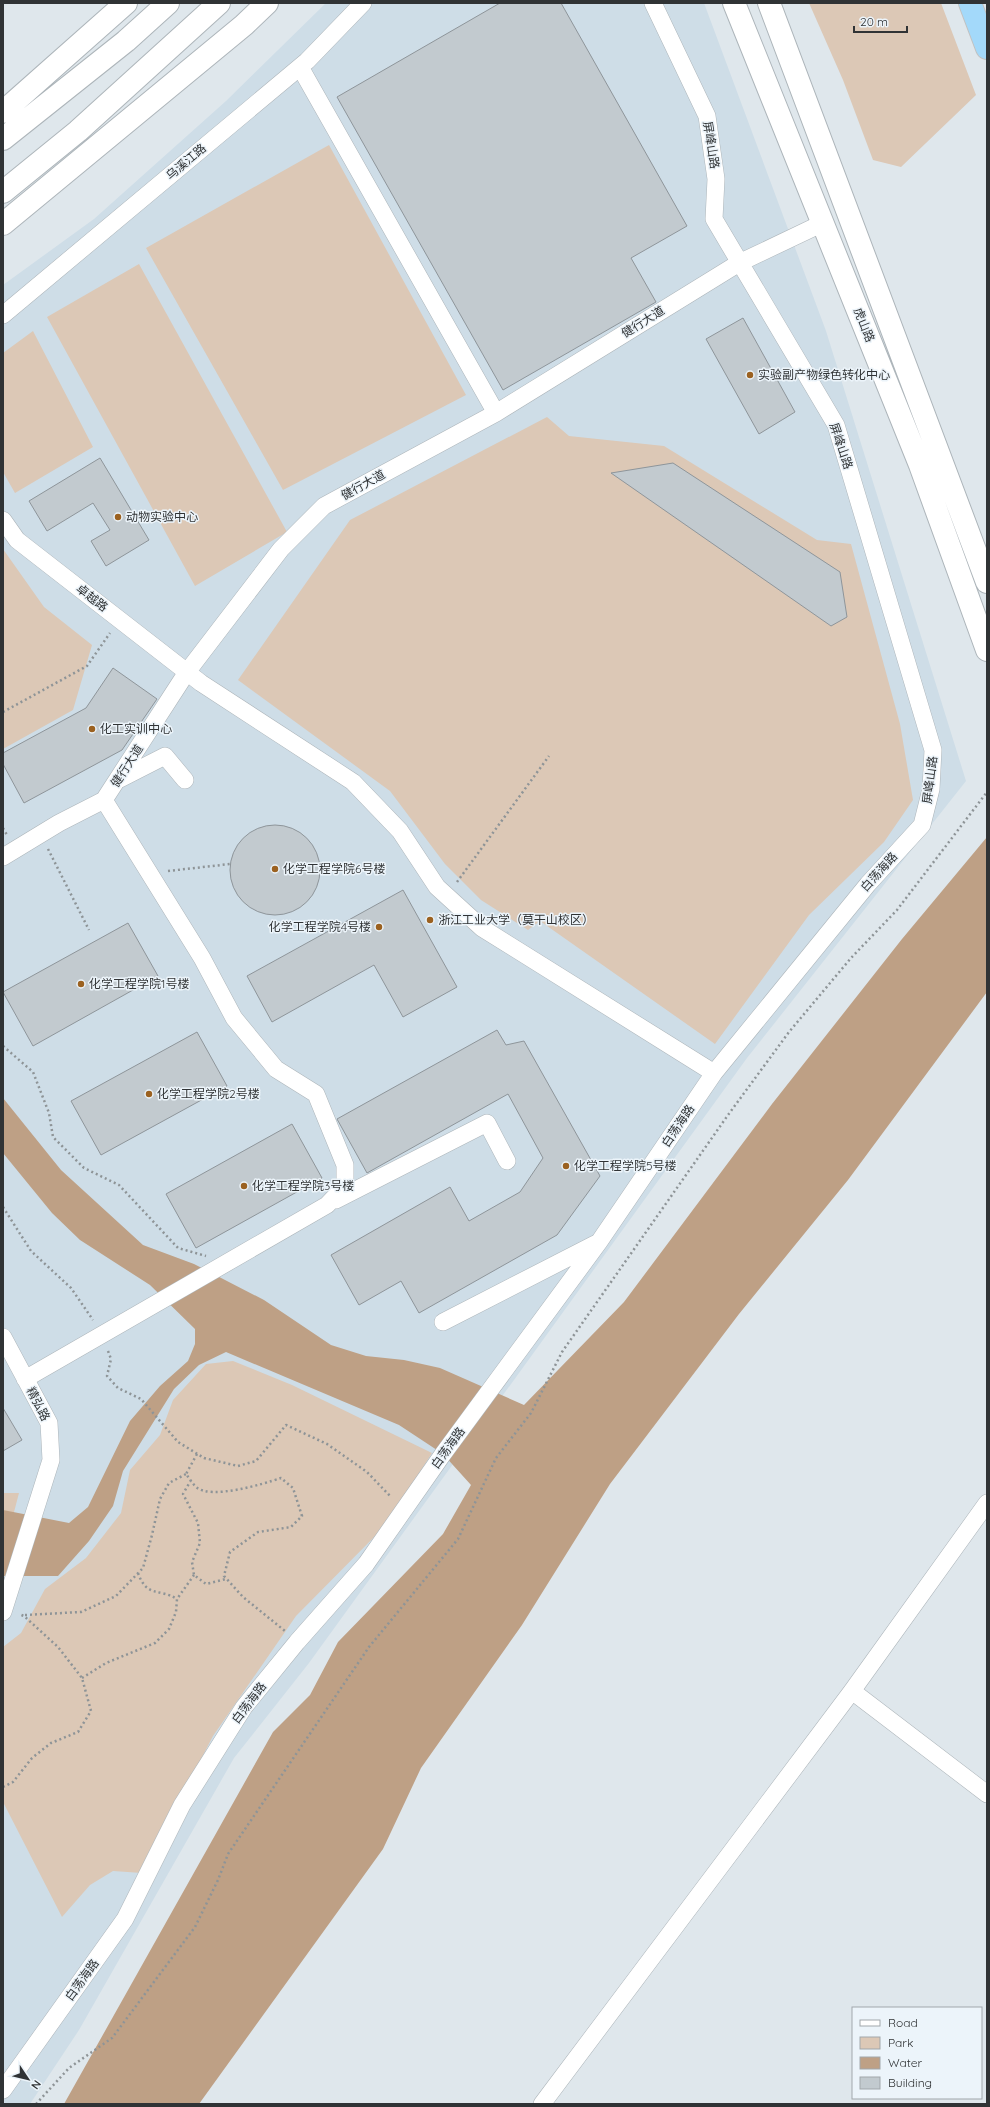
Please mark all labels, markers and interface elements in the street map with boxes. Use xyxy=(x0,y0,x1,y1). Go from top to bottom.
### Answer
scale bar xyxy=(854,8,907,34)
text: 20 m xyxy=(860,14,888,29)
street label: 屏峰山路 xyxy=(700,120,723,170)
street label: 乌溪江路 xyxy=(162,140,209,183)
street label: 健行大道 xyxy=(618,302,667,341)
street label: 虎山路 xyxy=(851,305,878,344)
place label: 实验副产物绿色转化中心 xyxy=(758,367,890,382)
marker: 实验副产物绿色转化中心 xyxy=(745,370,755,380)
street label: 屏峰山路 xyxy=(827,421,856,471)
street label: 健行大道 xyxy=(338,466,387,503)
place label: 动物实验中心 xyxy=(126,509,198,524)
marker: 动物实验中心 xyxy=(113,512,123,522)
street label: 卓越路 xyxy=(74,581,111,615)
place label: 化工实训中心 xyxy=(100,721,172,736)
marker: 化工实训中心 xyxy=(87,724,97,734)
street label: 健行大道 xyxy=(107,742,146,790)
street label: 屏峰山路 xyxy=(919,755,940,805)
street label: 白荡海路 xyxy=(857,849,900,895)
place label: 化学工程学院6号楼 xyxy=(283,861,385,876)
marker: 化学工程学院6号楼 xyxy=(270,864,280,874)
place label: 浙江工业大学（莫干山校区） xyxy=(438,912,594,927)
marker: 浙江工业大学（莫干山校区） xyxy=(425,915,435,925)
place label: 化学工程学院4号楼 xyxy=(269,919,371,934)
marker: 化学工程学院4号楼 xyxy=(374,922,384,932)
place label: 化学工程学院1号楼 xyxy=(89,976,189,991)
marker: 化学工程学院1号楼 xyxy=(76,979,86,989)
place label: 化学工程学院2号楼 xyxy=(157,1086,260,1101)
marker: 化学工程学院2号楼 xyxy=(144,1089,154,1099)
street label: 白荡海路 xyxy=(658,1102,697,1150)
place label: 化学工程学院5号楼 xyxy=(574,1158,677,1173)
marker: 化学工程学院5号楼 xyxy=(561,1161,571,1171)
place label: 化学工程学院3号楼 xyxy=(252,1178,354,1193)
marker: 化学工程学院3号楼 xyxy=(239,1181,249,1191)
street label: 精弘路 xyxy=(24,1384,53,1423)
street label: 白荡海路 xyxy=(427,1424,468,1472)
street label: 白荡海路 xyxy=(228,1679,269,1726)
street label: 白荡海路 xyxy=(61,1956,102,2004)
legend xyxy=(852,2007,982,2099)
text: Road xyxy=(888,2015,918,2030)
text: Park xyxy=(888,2035,913,2050)
text: Water xyxy=(888,2055,923,2070)
north arrow xyxy=(8,2059,48,2099)
text: Building xyxy=(888,2075,932,2090)
text: N xyxy=(28,2077,44,2092)

